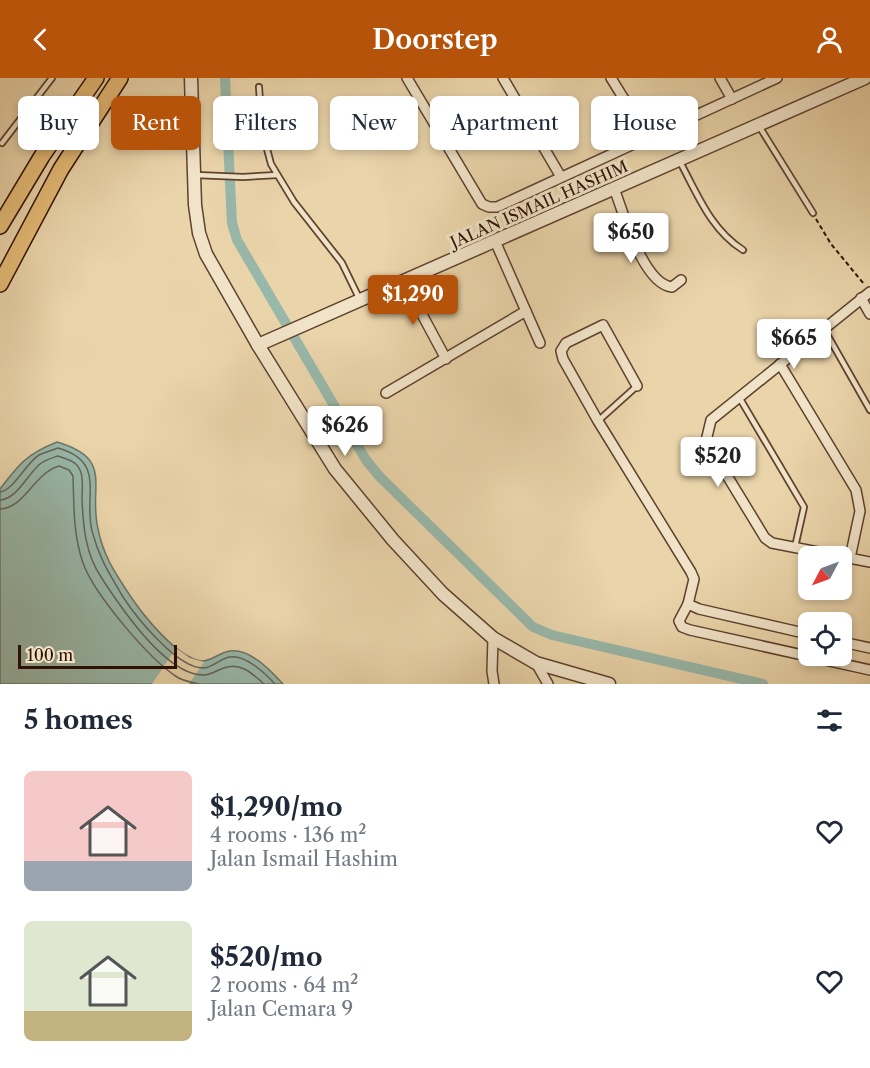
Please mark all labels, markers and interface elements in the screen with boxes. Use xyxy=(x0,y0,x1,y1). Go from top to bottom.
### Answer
icon: back xyxy=(24,23,57,56)
text: Doorstep xyxy=(372,23,498,56)
icon: person xyxy=(813,23,846,56)
chip: Buy xyxy=(18,96,99,150)
chip: Rent xyxy=(111,96,201,150)
chip: Filters xyxy=(213,96,318,150)
chip: New xyxy=(330,96,418,150)
chip: Apartment xyxy=(430,96,579,150)
chip: House xyxy=(591,96,698,150)
street label: JALAN ISMAIL HASHIM xyxy=(444,156,631,253)
pin: $650 xyxy=(595,213,667,264)
text: $650 xyxy=(608,220,654,244)
pin: $1,290 xyxy=(364,275,462,326)
text: $1,290 xyxy=(382,282,444,306)
pin: $665 xyxy=(758,319,830,370)
text: $665 xyxy=(771,326,817,350)
pin: $626 xyxy=(309,406,381,457)
text: $626 xyxy=(322,413,368,437)
pin: $520 xyxy=(682,437,754,488)
text: $520 xyxy=(695,444,741,468)
north arrow xyxy=(798,546,852,600)
map controls xyxy=(798,546,852,666)
button: locate xyxy=(798,612,852,666)
scale bar xyxy=(18,642,177,670)
text: 100 m xyxy=(27,645,73,665)
text: 5 homes xyxy=(24,704,133,736)
icon: filters xyxy=(813,704,846,737)
text: $1,290/mo xyxy=(210,791,343,823)
icon: home xyxy=(72,795,144,867)
icon: heart xyxy=(813,815,846,848)
text: 4 rooms · 136 m² xyxy=(210,823,366,847)
text: Jalan Ismail Hashim xyxy=(210,847,398,871)
text: $520/mo xyxy=(210,941,323,973)
icon: home xyxy=(72,945,144,1017)
icon: heart xyxy=(813,965,846,998)
text: 2 rooms · 64 m² xyxy=(210,973,359,997)
text: Jalan Cemara 9 xyxy=(210,997,353,1021)

